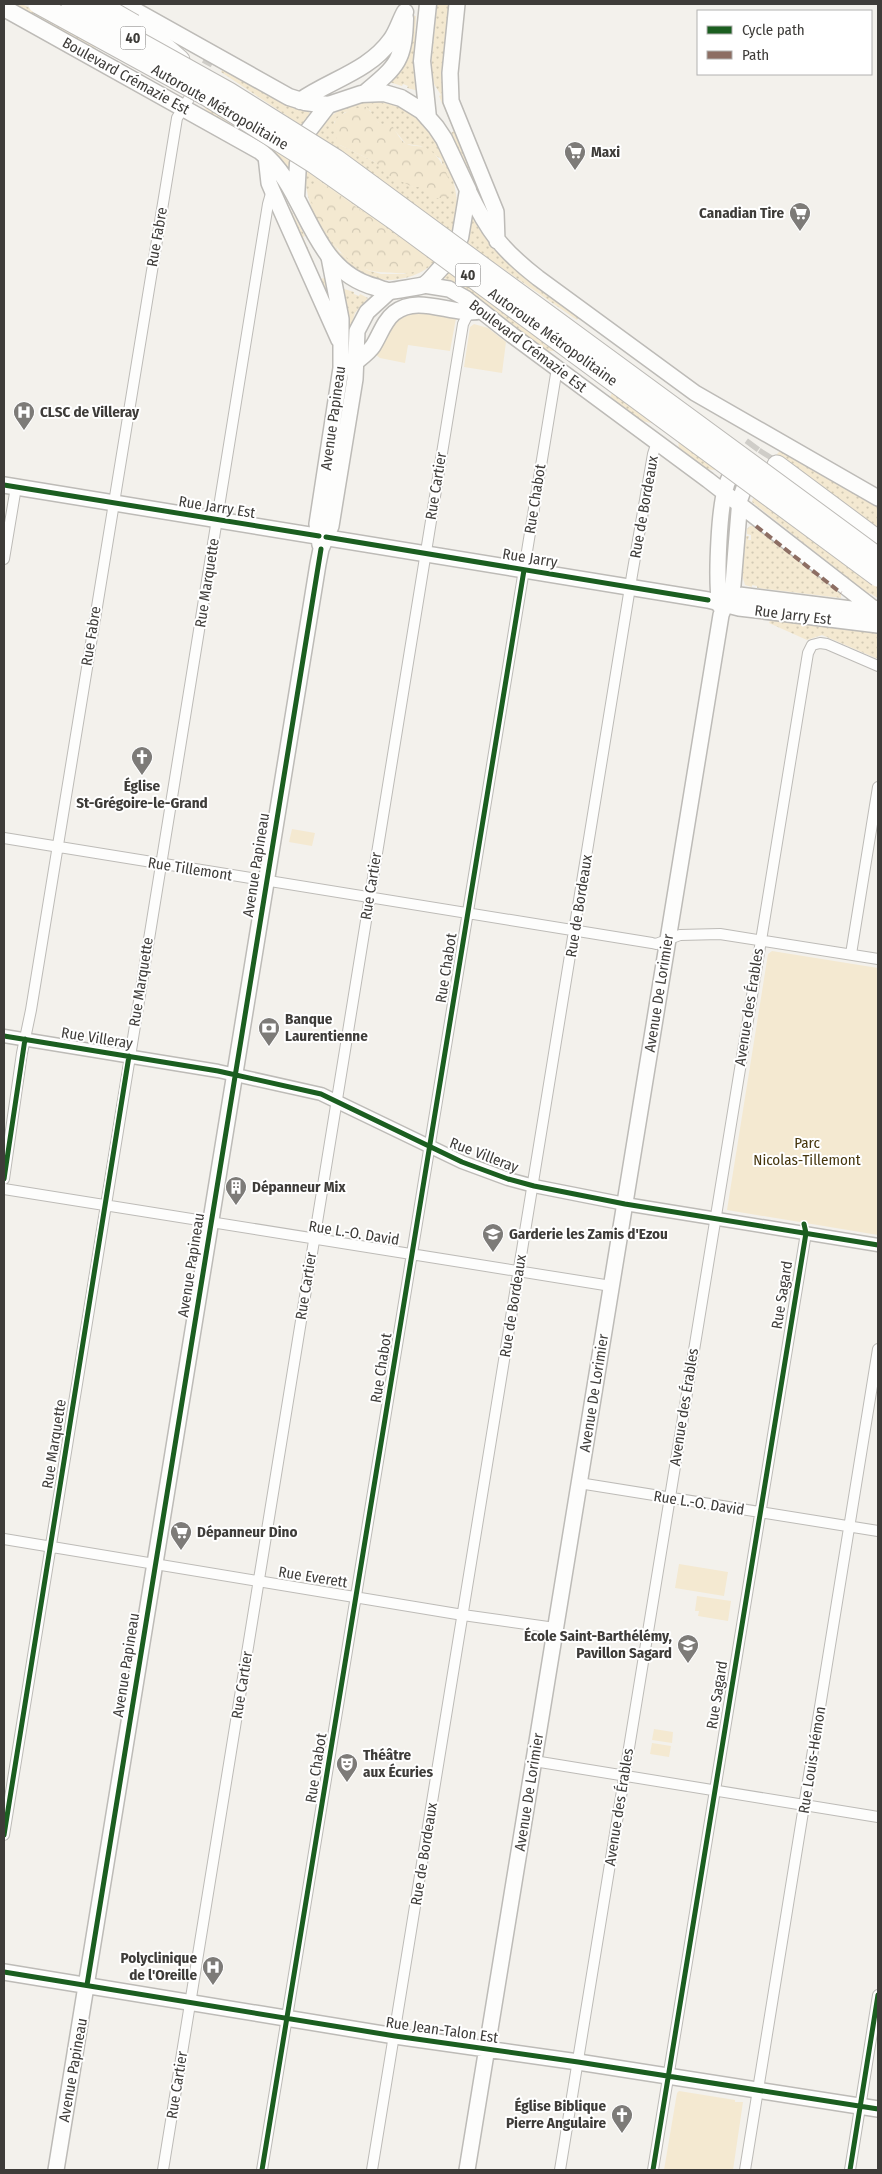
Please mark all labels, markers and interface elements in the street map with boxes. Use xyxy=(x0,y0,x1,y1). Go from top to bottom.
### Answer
legend xyxy=(697,10,872,75)
text: Cycle path xyxy=(742,21,805,39)
road number: 40 xyxy=(120,26,146,49)
street label: Boulevard Crémazie Est xyxy=(59,34,193,119)
text: Path xyxy=(742,46,769,64)
street label: Autoroute Métropolitaine xyxy=(148,60,292,154)
supermarket icon: Maxi xyxy=(563,140,587,171)
place label: Maxi xyxy=(591,143,620,161)
supermarket icon: Canadian Tire xyxy=(788,201,812,232)
place label: Canadian Tire xyxy=(699,204,784,222)
street label: Rue Fabre xyxy=(143,206,171,268)
road number: 40 xyxy=(456,264,480,286)
street label: Autoroute Métropolitaine xyxy=(485,284,621,390)
street label: Boulevard Crémazie Est xyxy=(466,296,591,396)
street label: Avenue Papineau xyxy=(317,365,349,471)
hospital icon: CLSC de Villeray xyxy=(12,400,36,431)
place label: CLSC de Villeray xyxy=(40,403,140,421)
street label: Rue Cartier xyxy=(422,450,450,521)
street label: Rue de Bordeaux xyxy=(626,454,662,560)
street label: Rue Chabot xyxy=(521,463,549,535)
street label: Rue Jarry Est xyxy=(177,492,257,522)
street label: Rue Marquette xyxy=(191,537,223,629)
street label: Rue Jarry xyxy=(501,545,559,571)
street label: Rue Jarry Est xyxy=(754,601,833,629)
street label: Rue Fabre xyxy=(77,605,105,667)
church icon: Église St-Grégoire-le-Grand xyxy=(130,745,154,776)
place label: Église St-Grégoire-le-Grand xyxy=(76,777,208,812)
street label: Avenue Papineau xyxy=(239,812,273,918)
street label: Rue Cartier xyxy=(357,850,385,921)
street label: Rue Tillemont xyxy=(147,853,234,885)
street label: Rue de Bordeaux xyxy=(562,853,596,959)
street label: Rue Chabot xyxy=(432,932,460,1004)
street label: Avenue De Lorimier xyxy=(641,932,677,1053)
street label: Rue Marquette xyxy=(125,936,157,1028)
street label: Avenue des Érables xyxy=(731,947,767,1067)
place label: Banque Laurentienne xyxy=(285,1010,368,1045)
bank icon: Banque Laurentienne xyxy=(257,1016,281,1047)
street label: Rue Villeray xyxy=(60,1023,134,1053)
street label: Rue Villeray xyxy=(447,1134,521,1176)
park label: Parc Nicolas-Tillemont xyxy=(753,1134,861,1169)
building icon: Dépanneur Mix xyxy=(224,1175,248,1206)
place label: Dépanneur Mix xyxy=(252,1178,346,1196)
street label: Avenue Papineau xyxy=(174,1212,208,1318)
street label: Rue L.-O. David xyxy=(307,1217,401,1249)
school or university icon: Garderie les Zamis d'Ezou xyxy=(481,1222,505,1253)
place label: Garderie les Zamis d'Ezou xyxy=(509,1225,668,1243)
street label: Rue Cartier xyxy=(292,1250,320,1321)
street label: Rue de Bordeaux xyxy=(496,1253,530,1359)
street label: Rue Sagard xyxy=(768,1260,796,1330)
street label: Rue Chabot xyxy=(367,1332,395,1404)
street label: Avenue De Lorimier xyxy=(576,1332,612,1453)
street label: Avenue des Érables xyxy=(666,1347,702,1467)
street label: Rue Marquette xyxy=(38,1398,70,1490)
street label: Rue L.-O. David xyxy=(652,1487,746,1519)
supermarket icon: Dépanneur Dino xyxy=(169,1520,193,1551)
place label: Dépanneur Dino xyxy=(197,1523,297,1541)
street label: Rue Everett xyxy=(277,1563,349,1591)
street label: Avenue Papineau xyxy=(109,1612,143,1718)
place label: École Saint-Barthélémy, Pavillon Sagard xyxy=(524,1627,672,1662)
school or university icon: École Saint-Barthélémy, Pavillon Sagard xyxy=(676,1633,700,1664)
street label: Rue Cartier xyxy=(228,1649,256,1720)
street label: Rue Sagard xyxy=(703,1660,731,1730)
street label: Rue Louis-Hémon xyxy=(795,1705,829,1815)
street label: Avenue De Lorimier xyxy=(511,1731,547,1852)
street label: Rue Chabot xyxy=(302,1732,330,1804)
place label: Théâtre aux Écuries xyxy=(363,1746,433,1781)
street label: Avenue des Érables xyxy=(601,1747,637,1867)
theatre icon: Théâtre aux Écuries xyxy=(335,1752,359,1783)
street label: Rue de Bordeaux xyxy=(407,1801,441,1907)
place label: Polyclinique de l'Oreille xyxy=(120,1949,197,1984)
hospital icon: Polyclinique de l'Oreille xyxy=(201,1955,225,1986)
street label: Rue Jean-Talon Est xyxy=(385,2013,499,2047)
street label: Avenue Papineau xyxy=(55,2017,91,2123)
street label: Rue Cartier xyxy=(163,2049,191,2120)
place label: Église Biblique Pierre Angulaire xyxy=(506,2097,606,2132)
church icon: Église Biblique Pierre Angulaire xyxy=(610,2103,634,2134)

